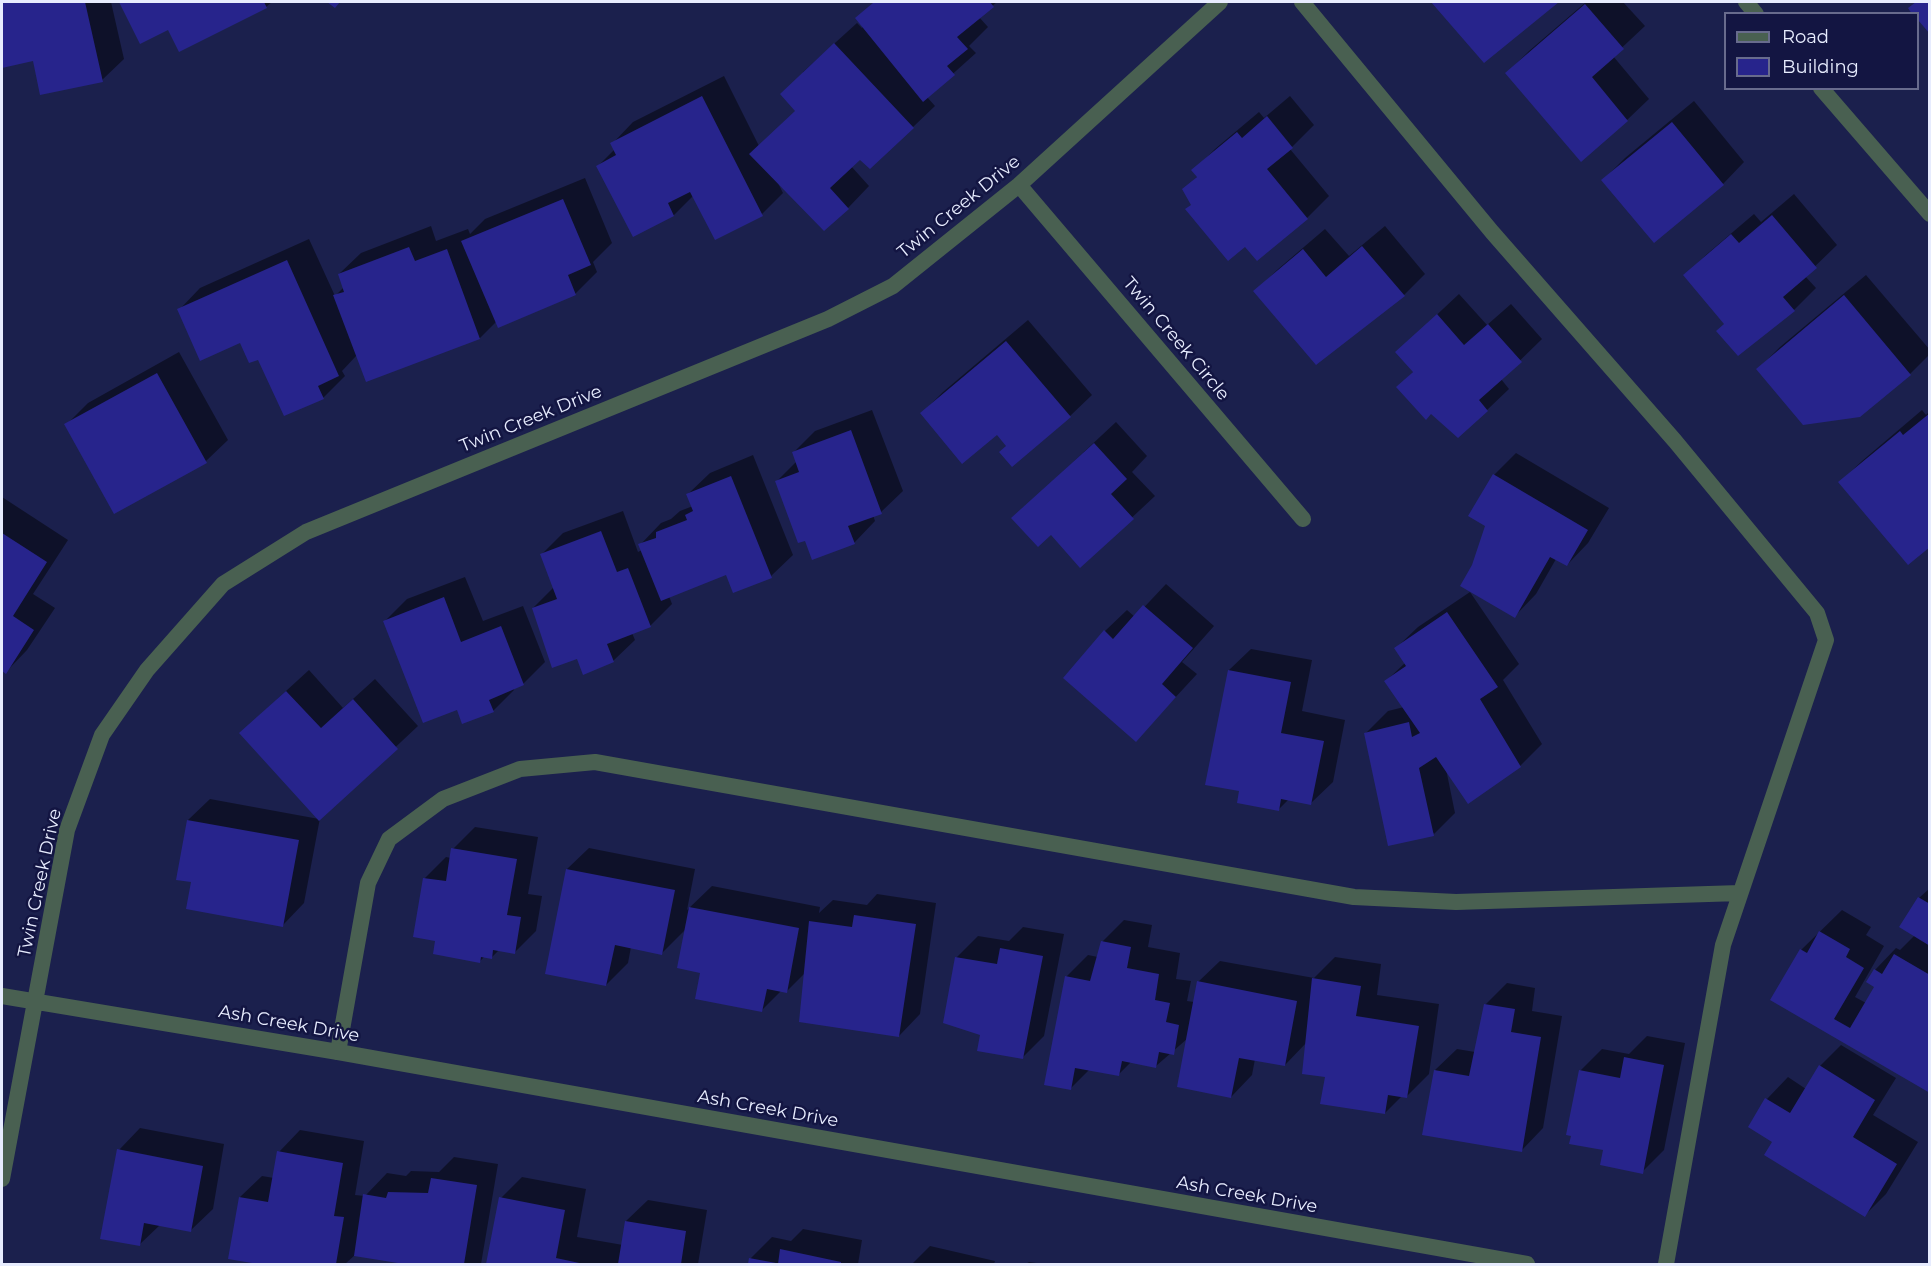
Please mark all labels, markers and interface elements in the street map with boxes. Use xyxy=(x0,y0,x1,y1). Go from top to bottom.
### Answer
legend xyxy=(1724,12,1919,90)
text: Road xyxy=(1782,26,1829,48)
text: Building xyxy=(1782,56,1859,78)
street label: Twin Creek Drive xyxy=(893,151,1025,263)
street label: Twin Creek Circle xyxy=(1118,273,1234,405)
street label: Twin Creek Drive xyxy=(457,381,605,457)
street label: Twin Creek Drive xyxy=(14,807,66,959)
street label: Ash Creek Drive xyxy=(217,1001,361,1047)
street label: Ash Creek Drive xyxy=(696,1086,840,1132)
street label: Ash Creek Drive xyxy=(1175,1172,1319,1218)

